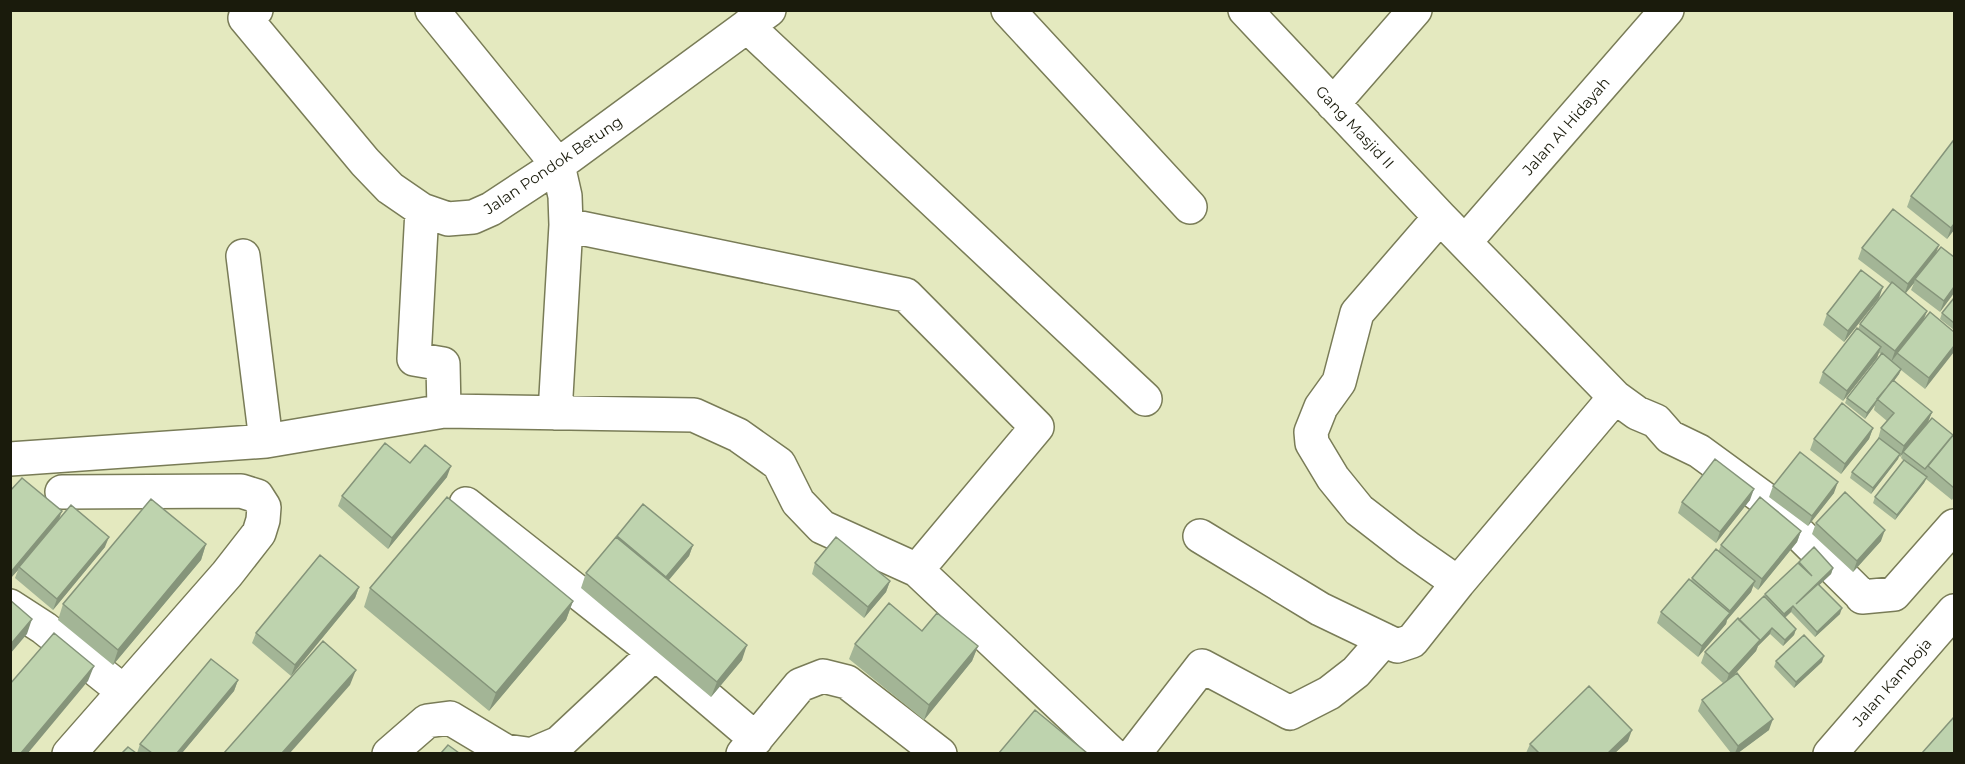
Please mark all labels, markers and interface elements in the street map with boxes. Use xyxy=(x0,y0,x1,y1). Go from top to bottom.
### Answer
street label: Jalan Al Hidayah xyxy=(1518,73,1614,180)
street label: Gang Masjid II xyxy=(1312,82,1398,172)
street label: Jalan Pondok Betung xyxy=(479,112,626,219)
street label: Jalan Kamboja xyxy=(1848,634,1936,731)

